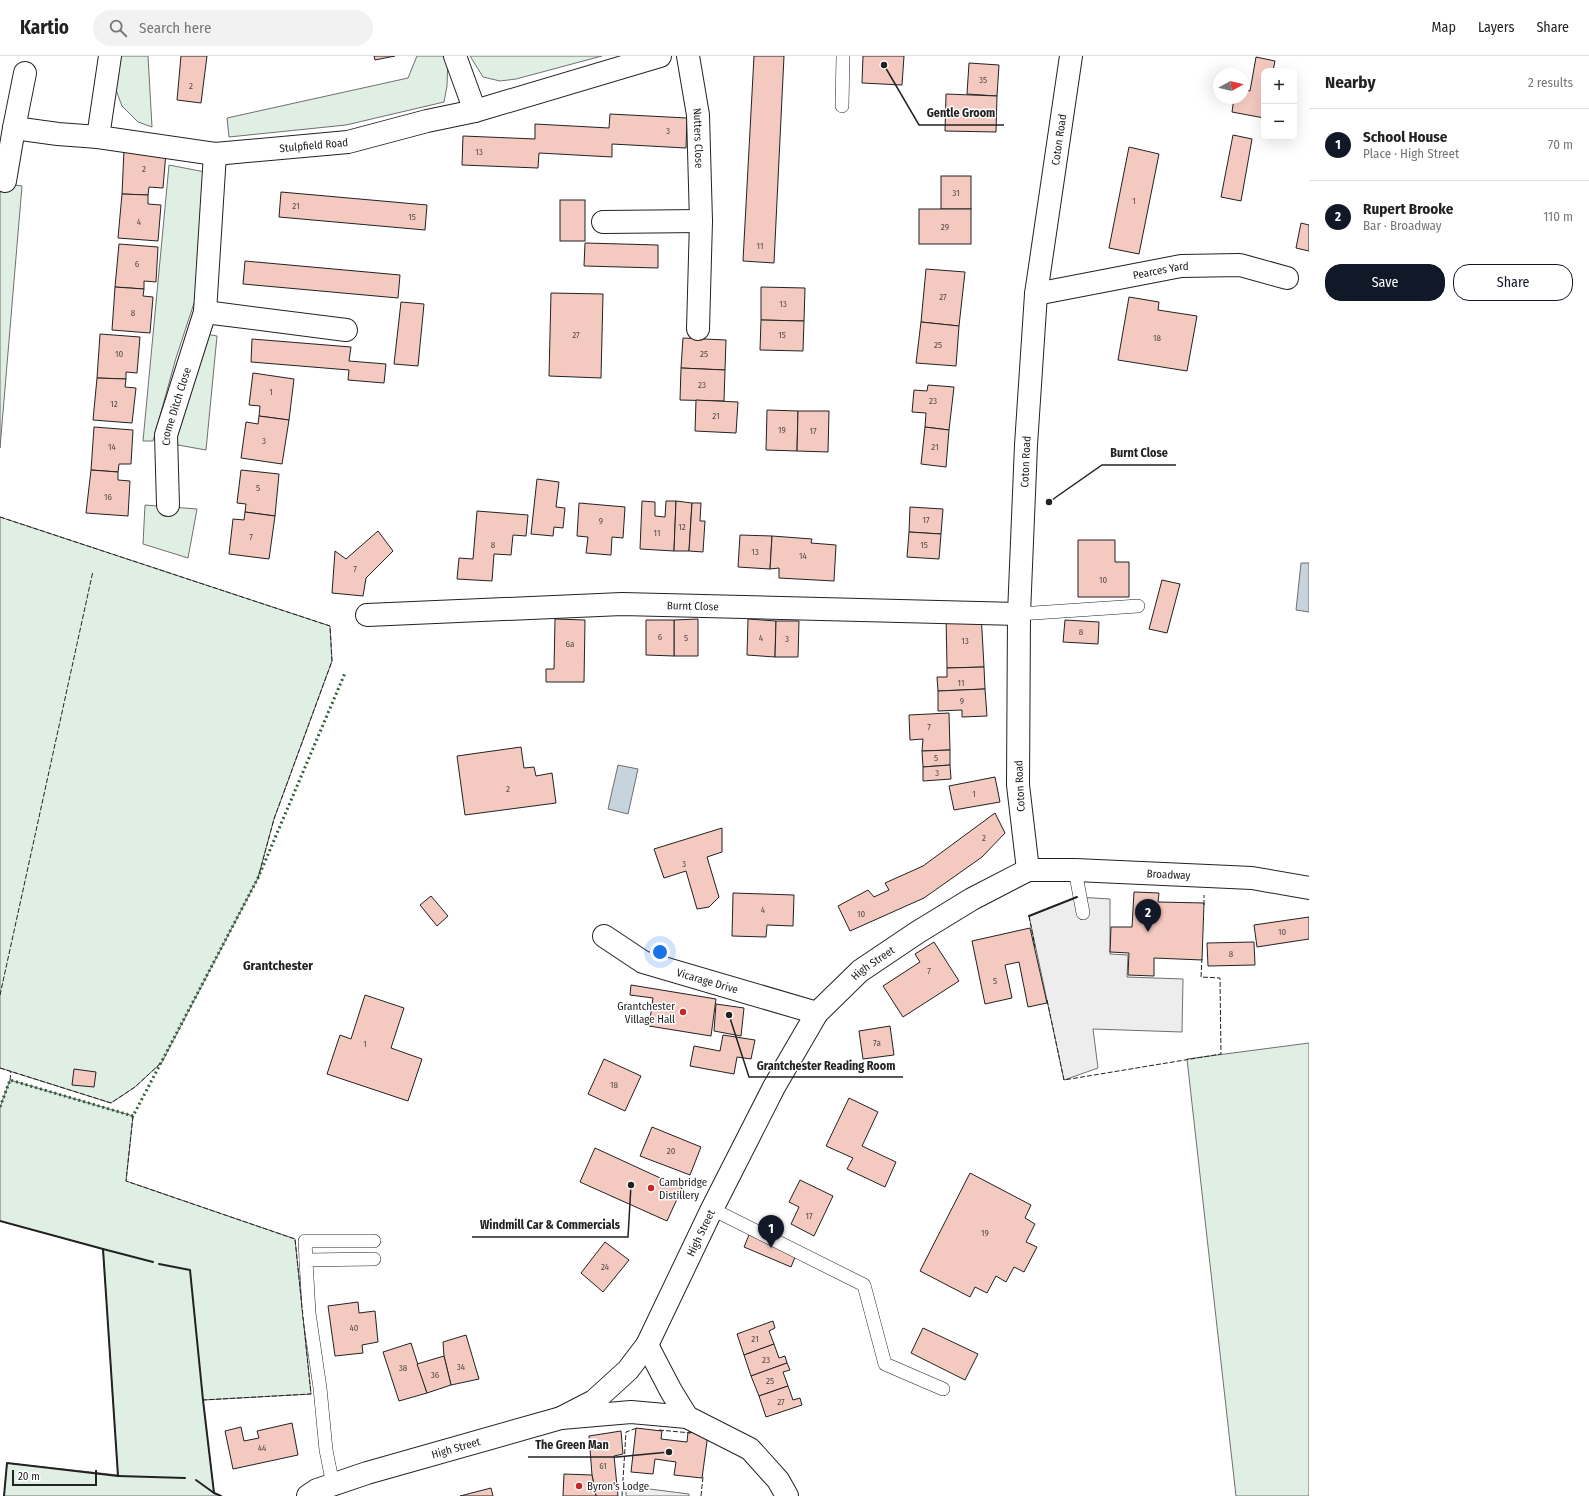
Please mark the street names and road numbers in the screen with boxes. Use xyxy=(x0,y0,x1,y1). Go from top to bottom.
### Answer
street label: Nutters Close xyxy=(690,107,706,168)
street label: Coton Road xyxy=(1049,113,1069,166)
street label: Stulpfield Road xyxy=(279,136,349,155)
street label: Pearces Yard xyxy=(1132,259,1189,282)
street label: Crome Ditch Close xyxy=(159,366,194,446)
street label: Coton Road xyxy=(1018,436,1033,488)
street label: Burnt Close xyxy=(667,599,719,613)
street label: Coton Road xyxy=(1012,760,1028,812)
street label: Broadway xyxy=(1146,867,1191,882)
street label: High Street xyxy=(848,943,897,983)
street label: Vicarage Drive xyxy=(675,966,740,996)
street label: High Street xyxy=(684,1207,717,1258)
street label: High Street xyxy=(430,1435,482,1461)

